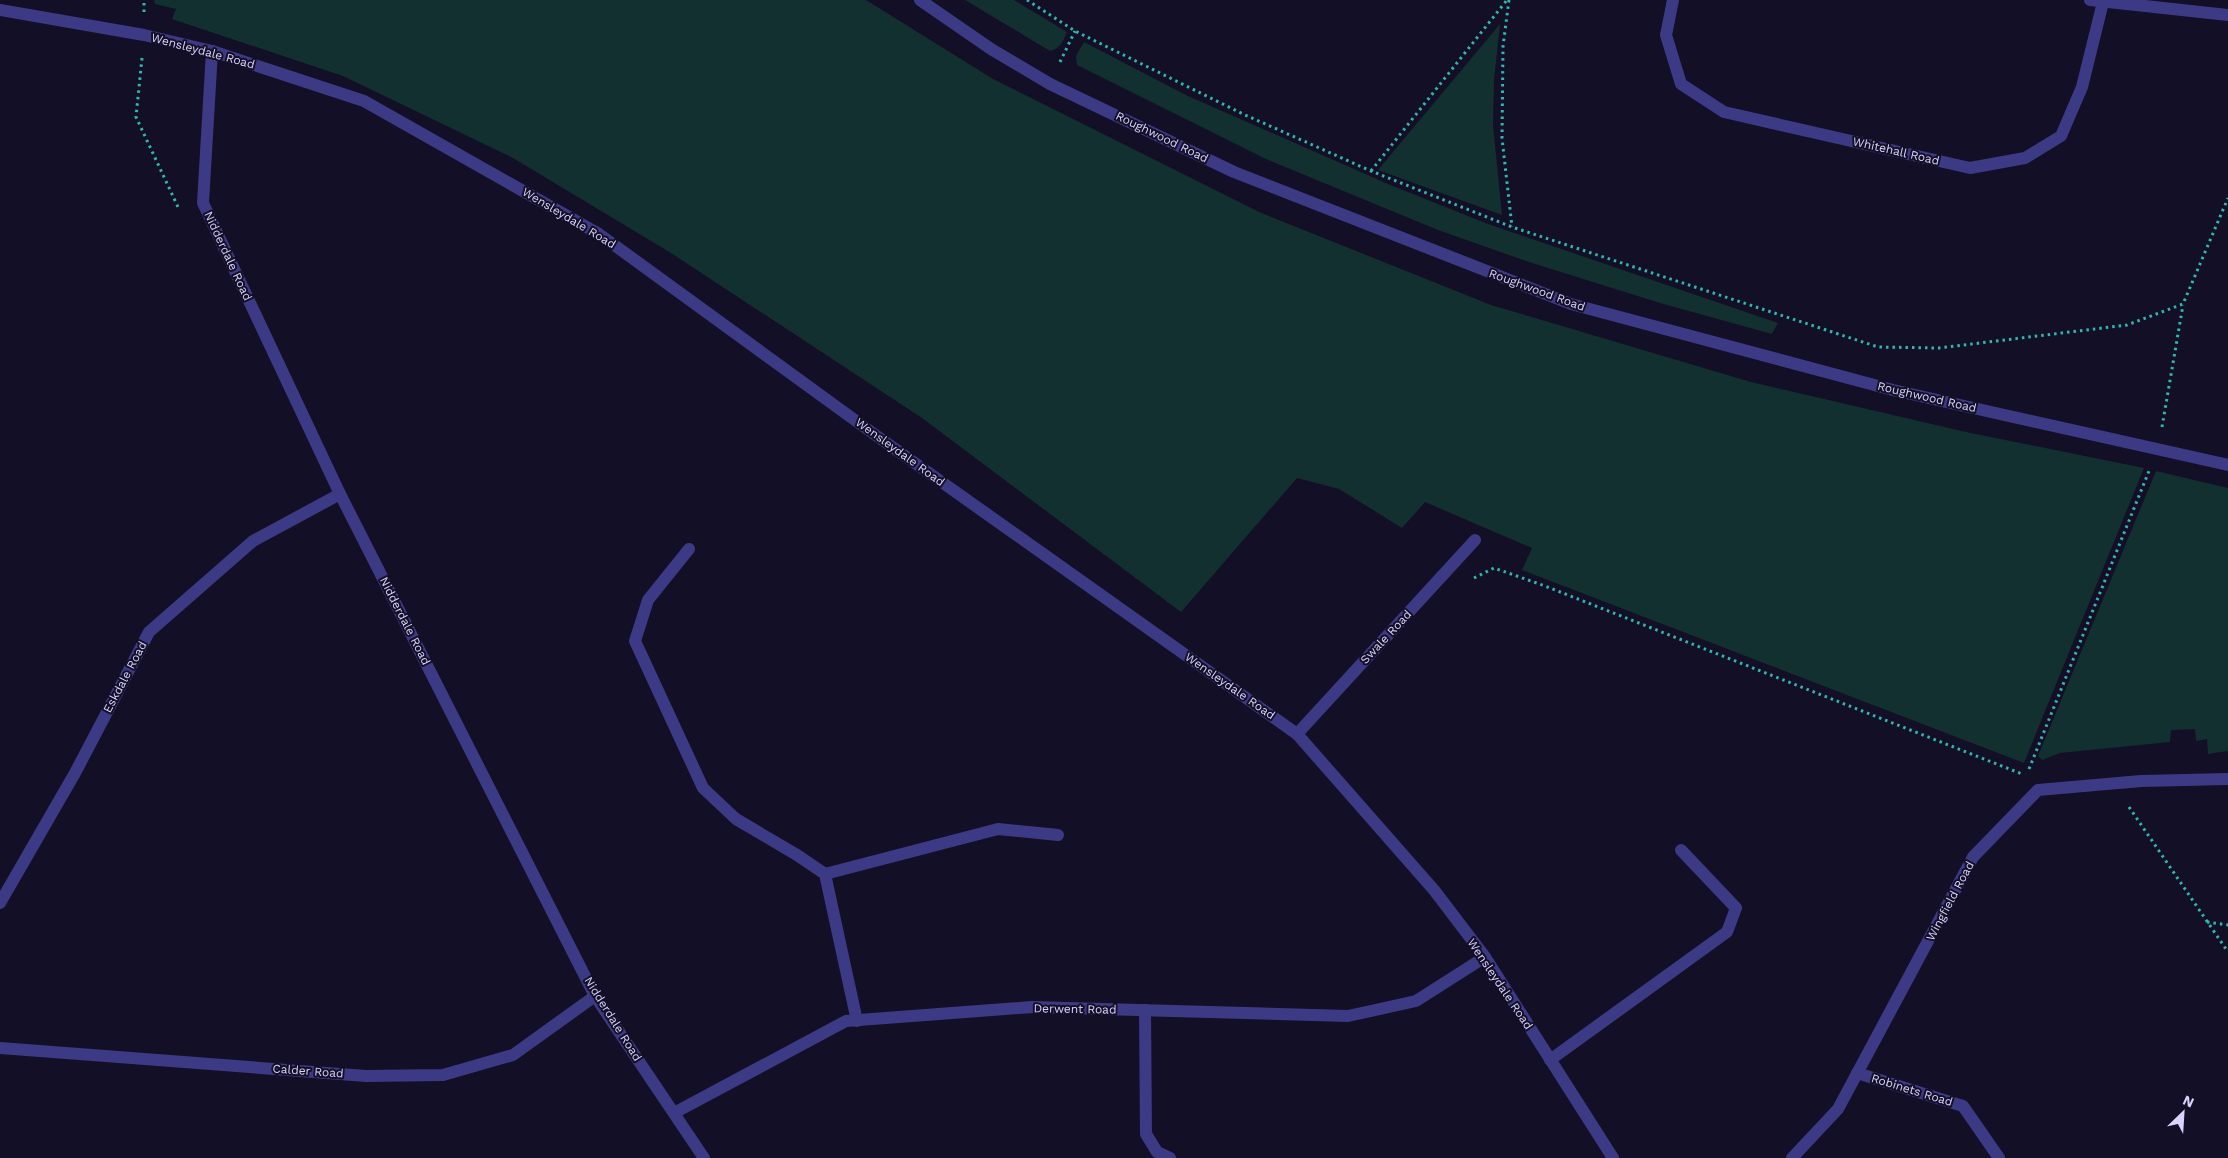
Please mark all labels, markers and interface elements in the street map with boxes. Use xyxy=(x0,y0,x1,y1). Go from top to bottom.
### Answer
street label: Wensleydale Road xyxy=(150,30,256,72)
street label: Roughwood Road xyxy=(1113,109,1211,165)
street label: Whitehall Road xyxy=(1851,134,1941,168)
street label: Wensleydale Road xyxy=(520,185,618,251)
street label: Nidderdale Road xyxy=(201,209,255,303)
street label: Roughwood Road xyxy=(1487,266,1587,314)
street label: Roughwood Road xyxy=(1876,379,1978,415)
street label: Wensleydale Road xyxy=(853,415,947,489)
street label: Nidderdale Road xyxy=(377,575,433,667)
street label: Swale Road xyxy=(1358,607,1414,667)
street label: Eskdale Road xyxy=(100,639,150,715)
street label: Wensleydale Road xyxy=(1182,650,1278,722)
street label: Wingfield Road xyxy=(1923,859,1977,943)
street label: Wensleydale Road xyxy=(1464,936,1536,1032)
street label: Nidderdale Road xyxy=(581,974,645,1064)
street label: Derwent Road xyxy=(1033,1001,1117,1017)
street label: Calder Road xyxy=(272,1062,344,1080)
street label: Robinets Road xyxy=(1869,1071,1955,1109)
north arrow xyxy=(2158,1088,2208,1138)
text: N xyxy=(2180,1092,2197,1111)

